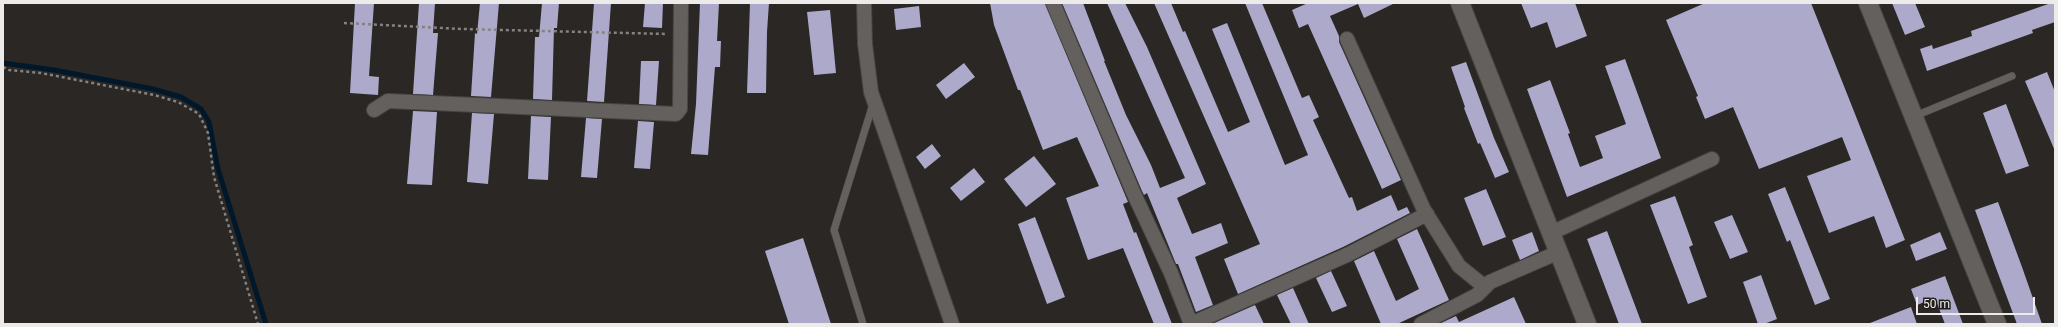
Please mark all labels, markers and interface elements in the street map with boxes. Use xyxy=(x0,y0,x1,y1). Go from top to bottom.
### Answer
scale bar xyxy=(1918,289,2037,315)
text: 50 m xyxy=(1923,297,1950,311)

